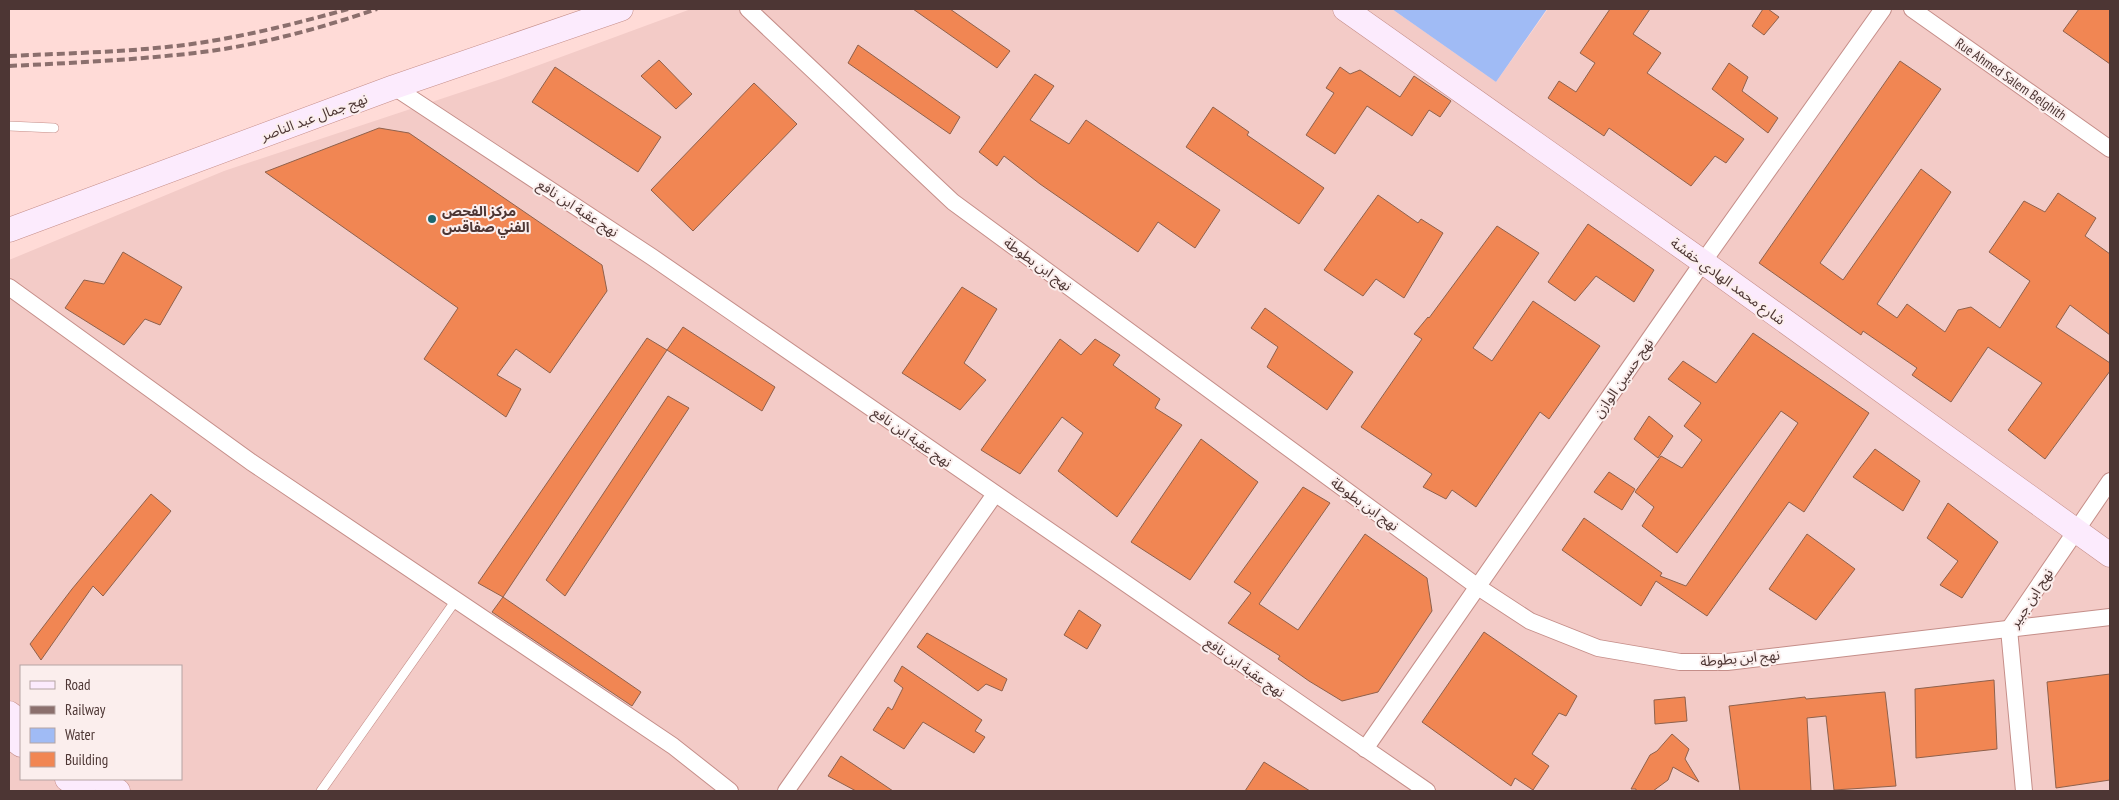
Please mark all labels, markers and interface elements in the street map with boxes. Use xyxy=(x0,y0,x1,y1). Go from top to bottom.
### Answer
street label: Rue Ahmed Salem Belghith xyxy=(1952,34,2070,124)
street label: نهج جمال عبد الناصر xyxy=(257,89,371,147)
street label: نهج عقبة ابن نافع xyxy=(533,175,622,243)
place label: مركز الفحص الفني صفاقس xyxy=(442,202,530,238)
marker: مركز الفحص الفني صفاقس xyxy=(426,213,438,225)
street label: نهج ابن بطوطة xyxy=(999,233,1076,296)
street label: شارع محمد الهادي خفشة xyxy=(1666,233,1789,330)
street label: نهج حسين الوازن xyxy=(1589,335,1659,422)
street label: نهج عقبة ابن نافع xyxy=(867,403,956,473)
street label: نهج ابن بطوطة xyxy=(1326,473,1403,536)
street label: نهج ابن جبير xyxy=(2005,565,2059,633)
street label: نهج عقبة ابن نافع xyxy=(1200,633,1289,703)
street label: نهج ابن بطوطة xyxy=(1699,646,1781,672)
legend xyxy=(20,665,182,780)
text: Road xyxy=(65,675,91,694)
text: Railway xyxy=(65,700,106,719)
text: Water xyxy=(65,725,96,744)
text: Building xyxy=(65,750,108,769)

